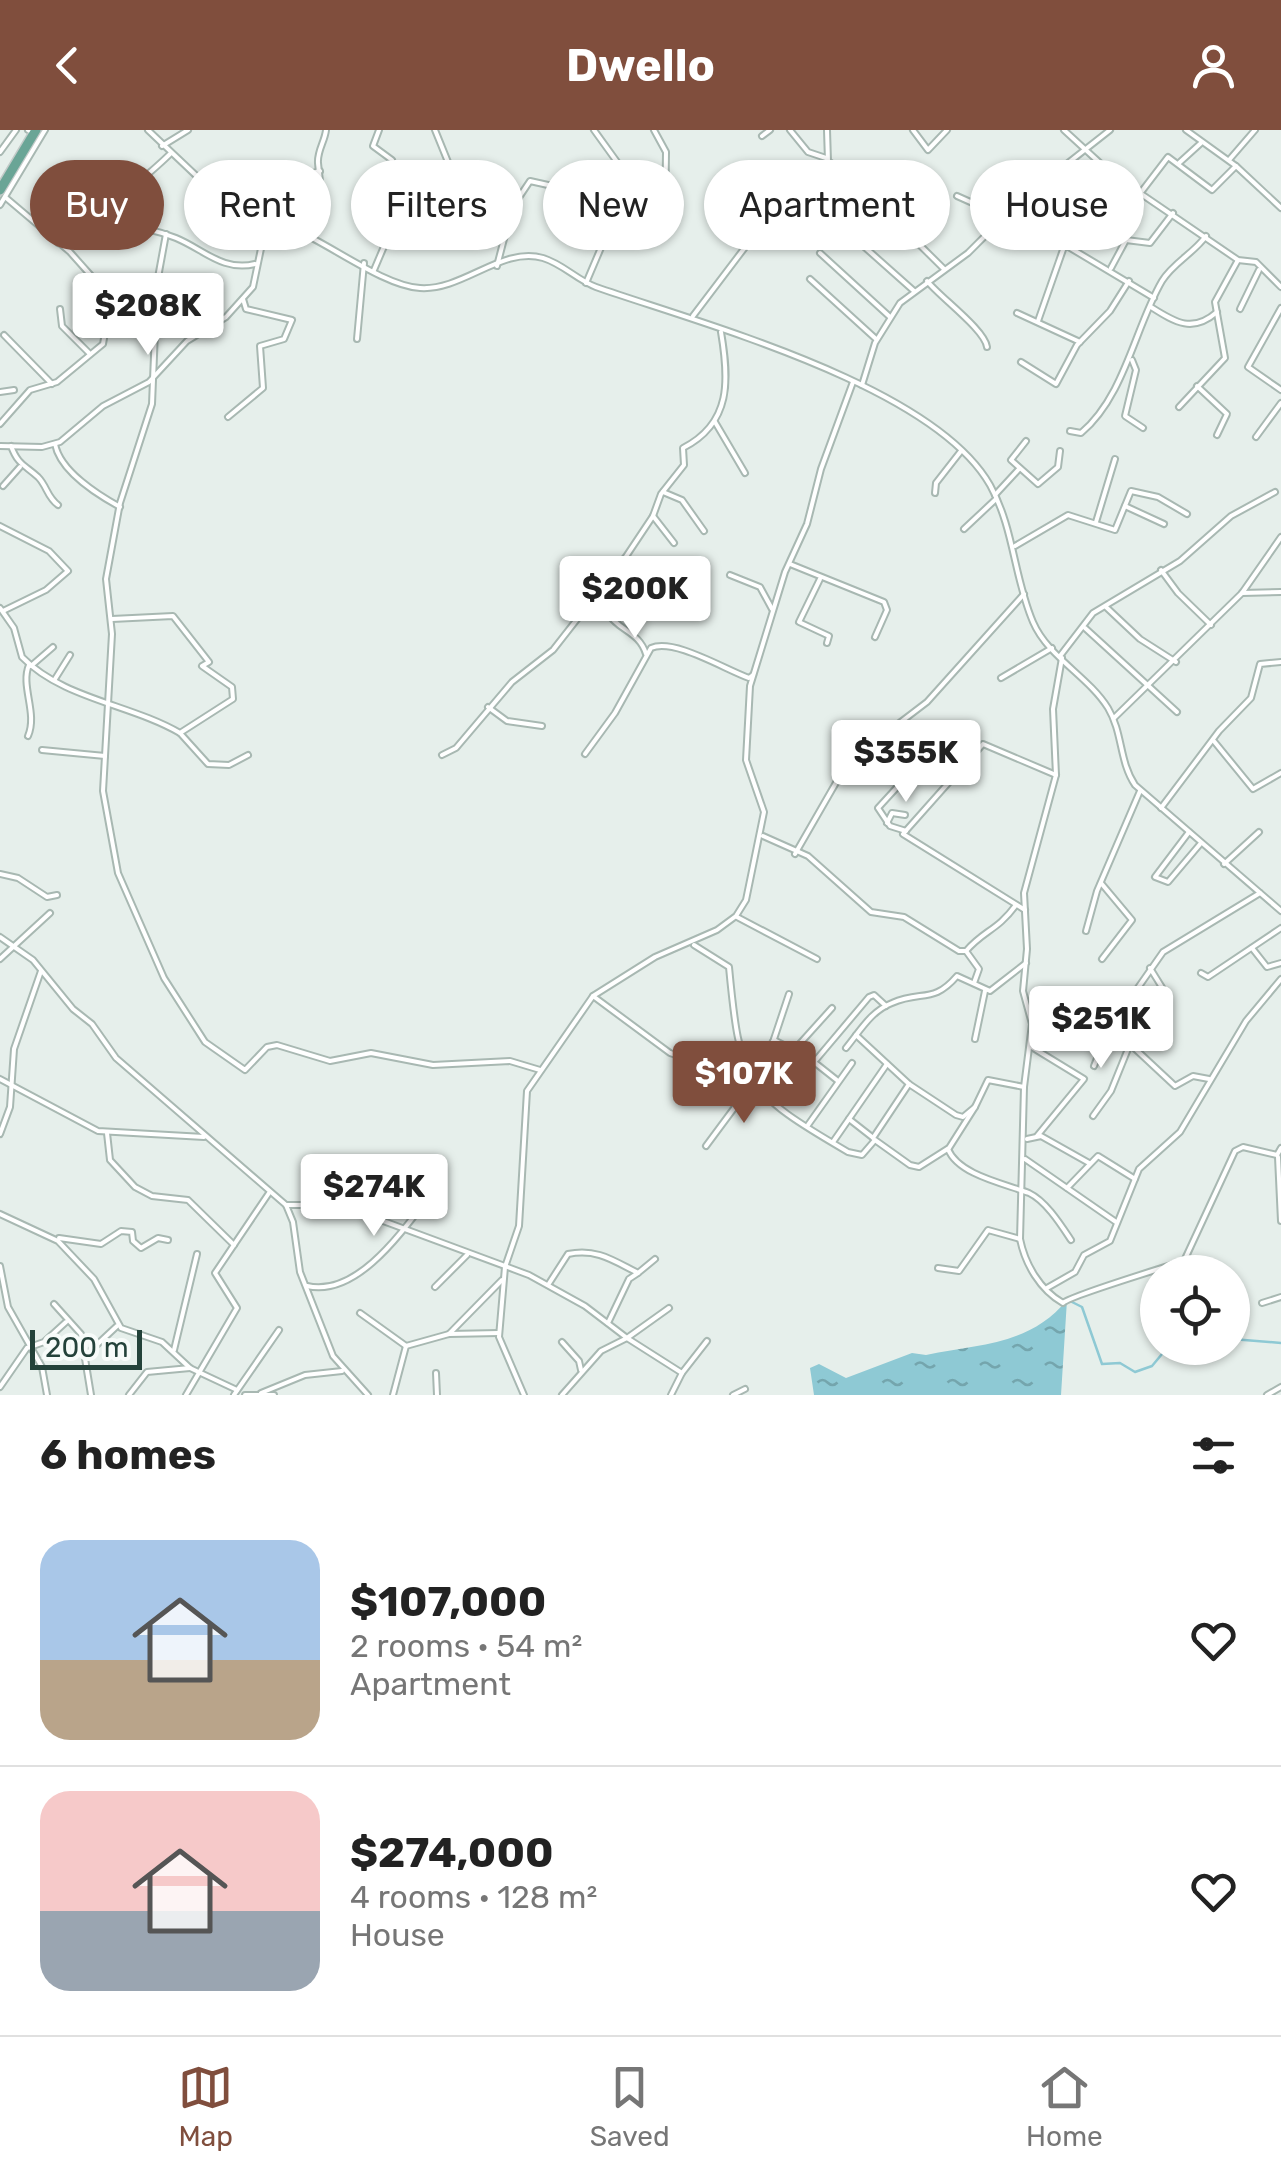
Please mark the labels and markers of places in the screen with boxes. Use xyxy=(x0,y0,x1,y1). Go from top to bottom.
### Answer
pin: $208K xyxy=(78,273,218,358)
pin: $200K xyxy=(565,556,705,641)
pin: $355K xyxy=(836,720,976,805)
pin: $251K xyxy=(1031,986,1171,1071)
pin: $107K xyxy=(674,1041,814,1126)
pin: $274K xyxy=(304,1154,444,1239)

